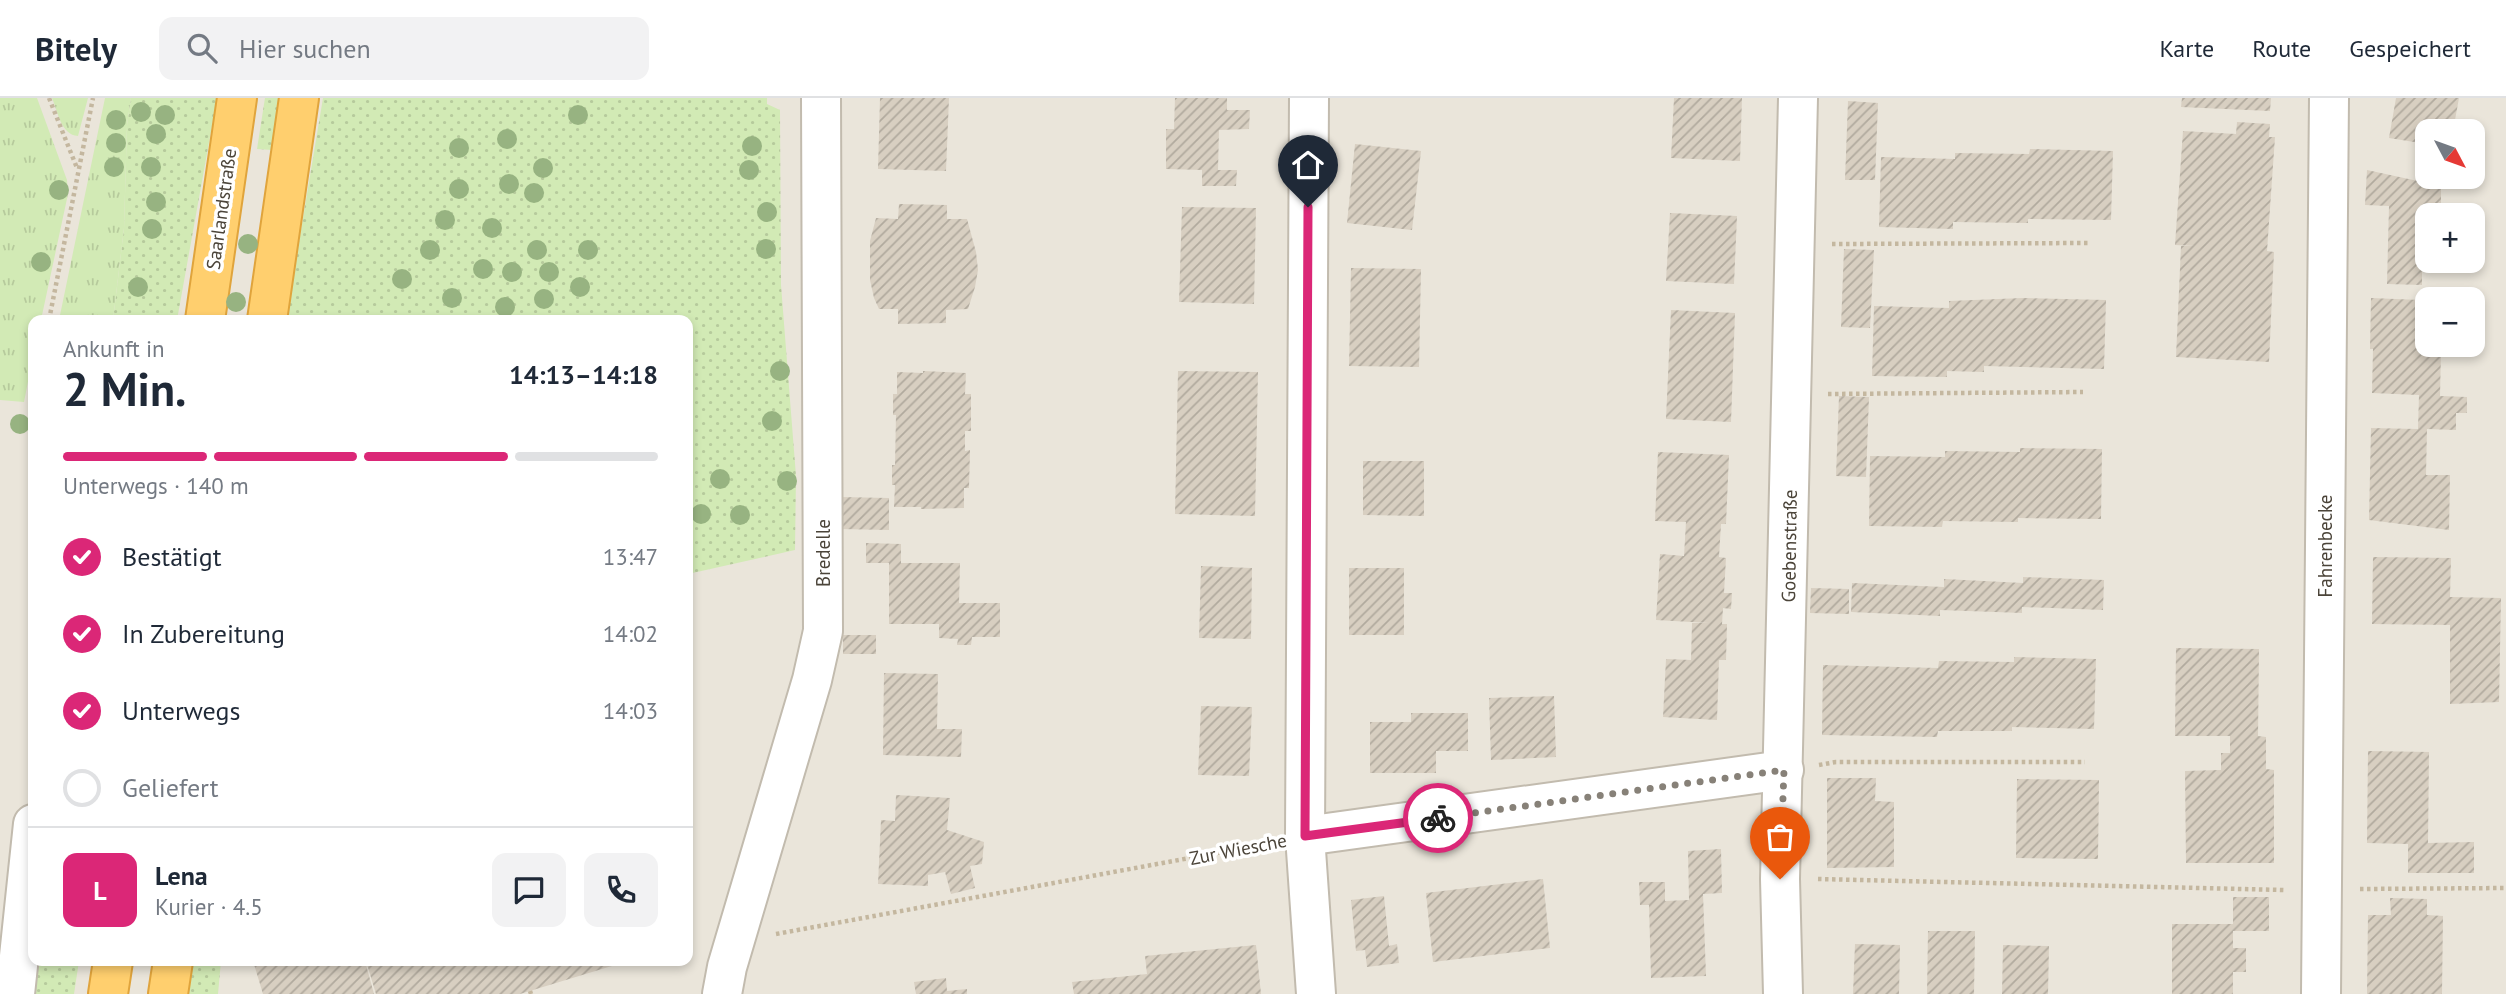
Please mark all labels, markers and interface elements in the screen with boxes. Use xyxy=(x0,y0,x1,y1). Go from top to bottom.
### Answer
search box xyxy=(159,17,649,80)
text: Bitely xyxy=(35,27,117,70)
icon: search xyxy=(183,29,221,67)
text: Hier suchen xyxy=(239,32,371,65)
text: Karte xyxy=(2159,33,2214,64)
text: Route xyxy=(2252,33,2311,64)
text: Gespeichert xyxy=(2349,33,2471,64)
north arrow xyxy=(2415,119,2485,189)
map controls xyxy=(2415,119,2485,357)
pin xyxy=(1278,135,1338,207)
icon: home xyxy=(1289,146,1327,184)
street label: Saarlandstraße xyxy=(201,147,241,271)
button: + xyxy=(2415,203,2485,273)
button: − xyxy=(2415,287,2485,357)
text: Ankunft in xyxy=(63,334,165,363)
text: 14:13–14:18 xyxy=(509,358,658,391)
text: 2 Min. xyxy=(63,359,186,419)
text: Unterwegs · 140 m xyxy=(63,471,249,500)
street label: Goebenstraße xyxy=(1776,489,1802,603)
street label: Fahrenbecke xyxy=(2313,495,2337,597)
street label: Bredelle xyxy=(811,519,835,587)
icon: check xyxy=(63,538,101,576)
text: Bestätigt xyxy=(122,540,222,573)
text: 13:47 xyxy=(603,542,658,571)
icon: check xyxy=(63,615,101,653)
text: In Zubereitung xyxy=(122,617,285,650)
text: 14:02 xyxy=(603,619,658,648)
icon: check xyxy=(63,692,101,730)
text: Unterwegs xyxy=(122,694,240,727)
text: 14:03 xyxy=(603,696,658,725)
text: Geliefert xyxy=(122,771,219,804)
courier xyxy=(1403,783,1473,853)
icon: bike xyxy=(1419,799,1457,837)
pin xyxy=(1750,807,1810,879)
icon: bag xyxy=(1761,818,1799,856)
street label: Zur Wiesche xyxy=(1187,828,1289,870)
button: chat xyxy=(492,853,566,927)
button: phone xyxy=(584,853,658,927)
text: Lena xyxy=(155,859,208,892)
text: L xyxy=(93,874,107,907)
text: Kurier · 4.5 xyxy=(155,892,263,921)

